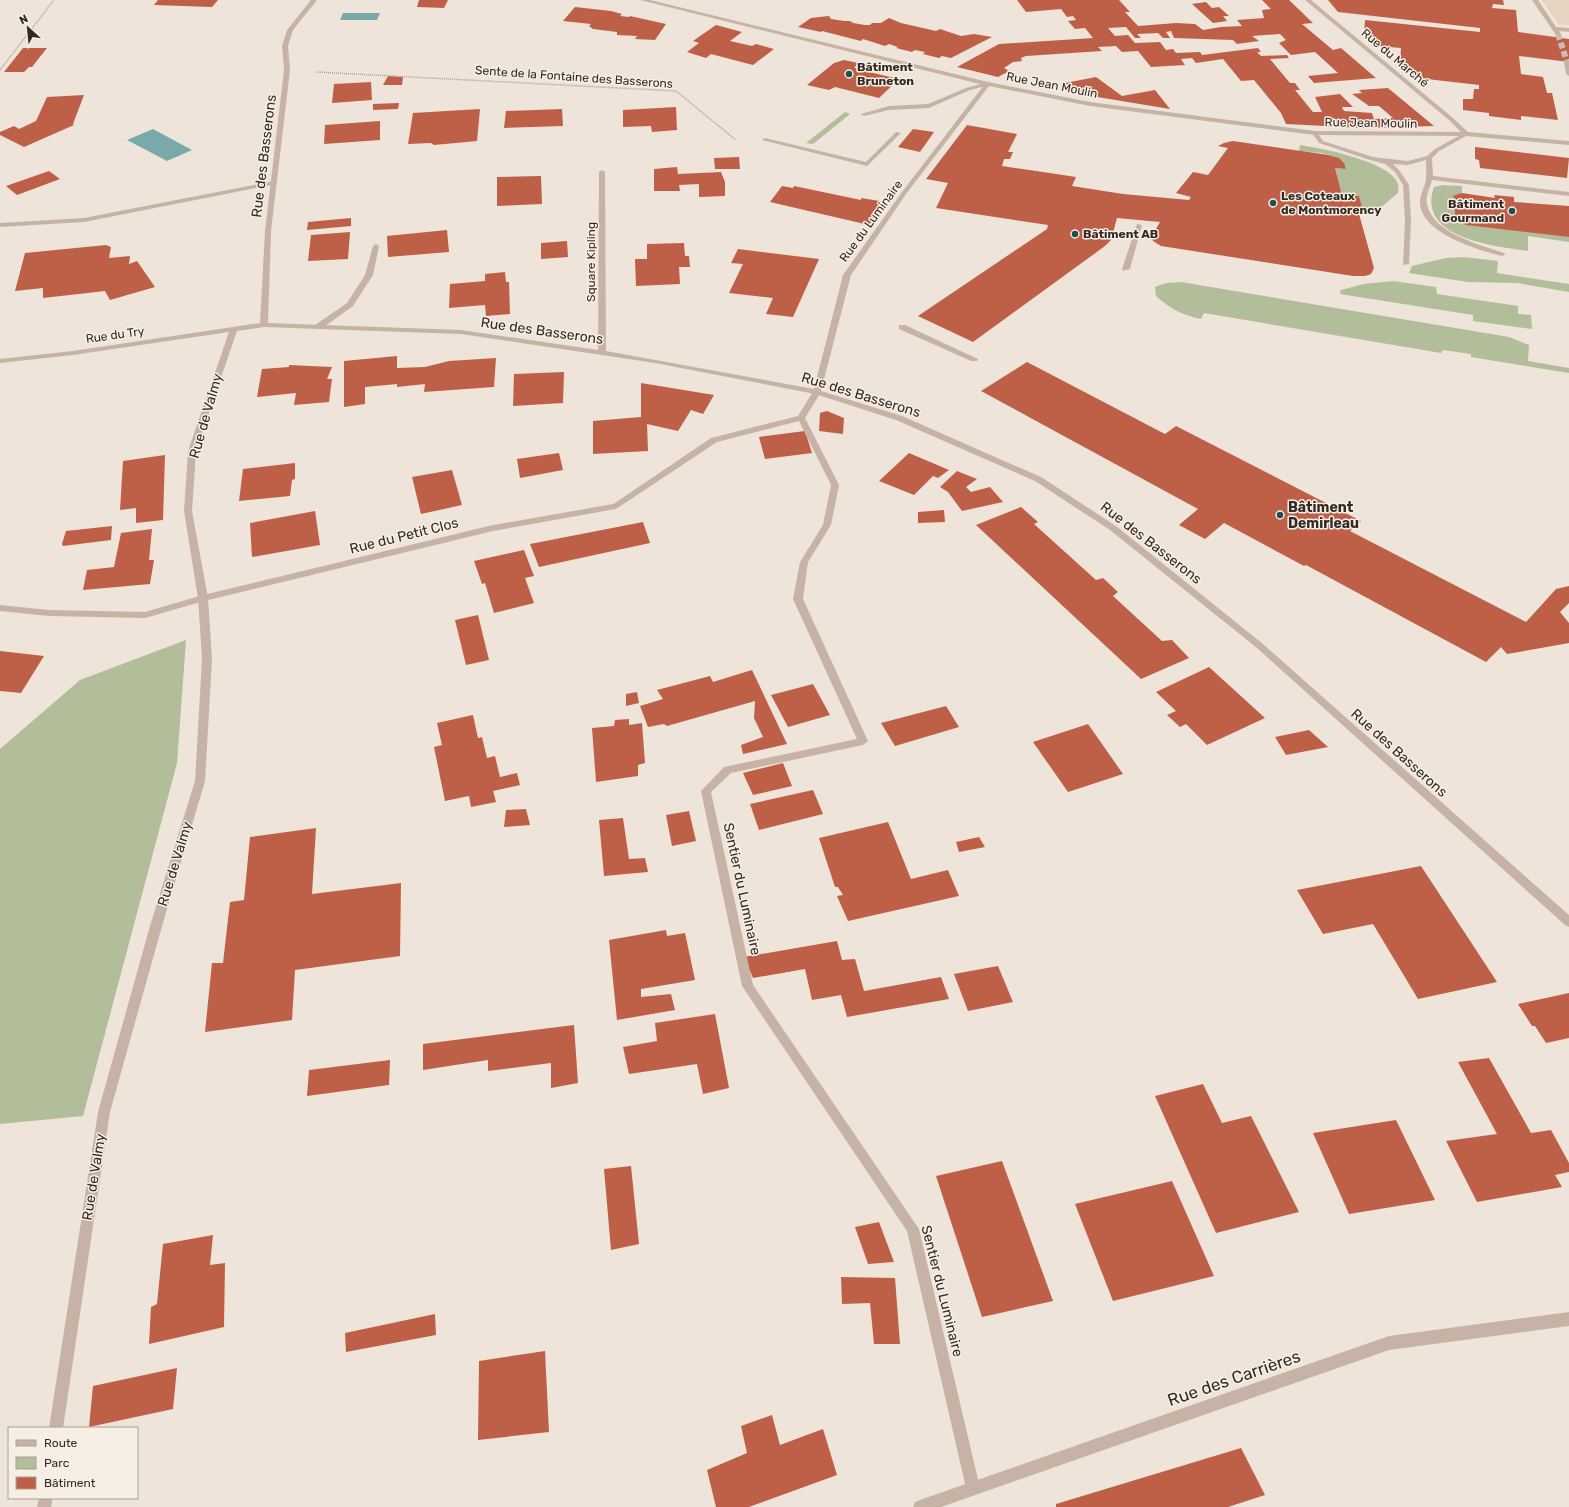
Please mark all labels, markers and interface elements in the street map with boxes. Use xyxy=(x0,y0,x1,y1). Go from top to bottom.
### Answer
north arrow xyxy=(8,8,48,48)
text: N xyxy=(17,12,30,27)
street label: Rue du Marché xyxy=(1359,26,1432,90)
place label: Bâtiment Bruneton xyxy=(857,60,914,88)
street label: Sente de la Fontaine des Basserons xyxy=(475,63,673,91)
marker: Bâtiment Bruneton xyxy=(844,69,854,79)
street label: Rue Jean Moulin xyxy=(1005,69,1099,101)
street label: Rue des Basserons xyxy=(248,94,280,218)
street label: Rue Jean Moulin xyxy=(1325,115,1417,131)
street label: Rue du Luminaire xyxy=(837,177,905,265)
place label: Les Coteaux de Montmorency xyxy=(1281,189,1381,217)
place label: Bâtiment Gourmand xyxy=(1442,197,1504,225)
marker: Les Coteaux de Montmorency xyxy=(1268,198,1278,208)
marker: Bâtiment Gourmand xyxy=(1507,206,1517,216)
street label: Square Kipling xyxy=(584,222,598,302)
place label: Bâtiment AB xyxy=(1083,227,1158,241)
marker: Bâtiment AB xyxy=(1070,229,1080,239)
street label: Rue des Basserons xyxy=(480,314,604,348)
street label: Rue du Try xyxy=(85,324,146,346)
street label: Rue des Basserons xyxy=(799,369,923,421)
street label: Rue de Valmy xyxy=(186,371,226,460)
street label: Rue des Basserons xyxy=(1097,498,1205,588)
place label: Bâtiment Demirleau xyxy=(1288,499,1359,532)
marker: Bâtiment Demirleau xyxy=(1275,510,1285,520)
street label: Rue du Petit Clos xyxy=(348,514,460,558)
street label: Rue des Basserons xyxy=(1347,705,1451,801)
street label: Rue de Valmy xyxy=(154,819,196,908)
street label: Sentier du Luminaire xyxy=(720,821,764,957)
street label: Rue de Valmy xyxy=(79,1132,109,1222)
street label: Sentier du Luminaire xyxy=(917,1224,967,1359)
street label: Rue des Carrières xyxy=(1165,1346,1303,1410)
legend xyxy=(8,1427,138,1499)
text: Route xyxy=(44,1436,78,1450)
text: Parc xyxy=(44,1456,70,1470)
text: Bâtiment xyxy=(44,1476,96,1490)

